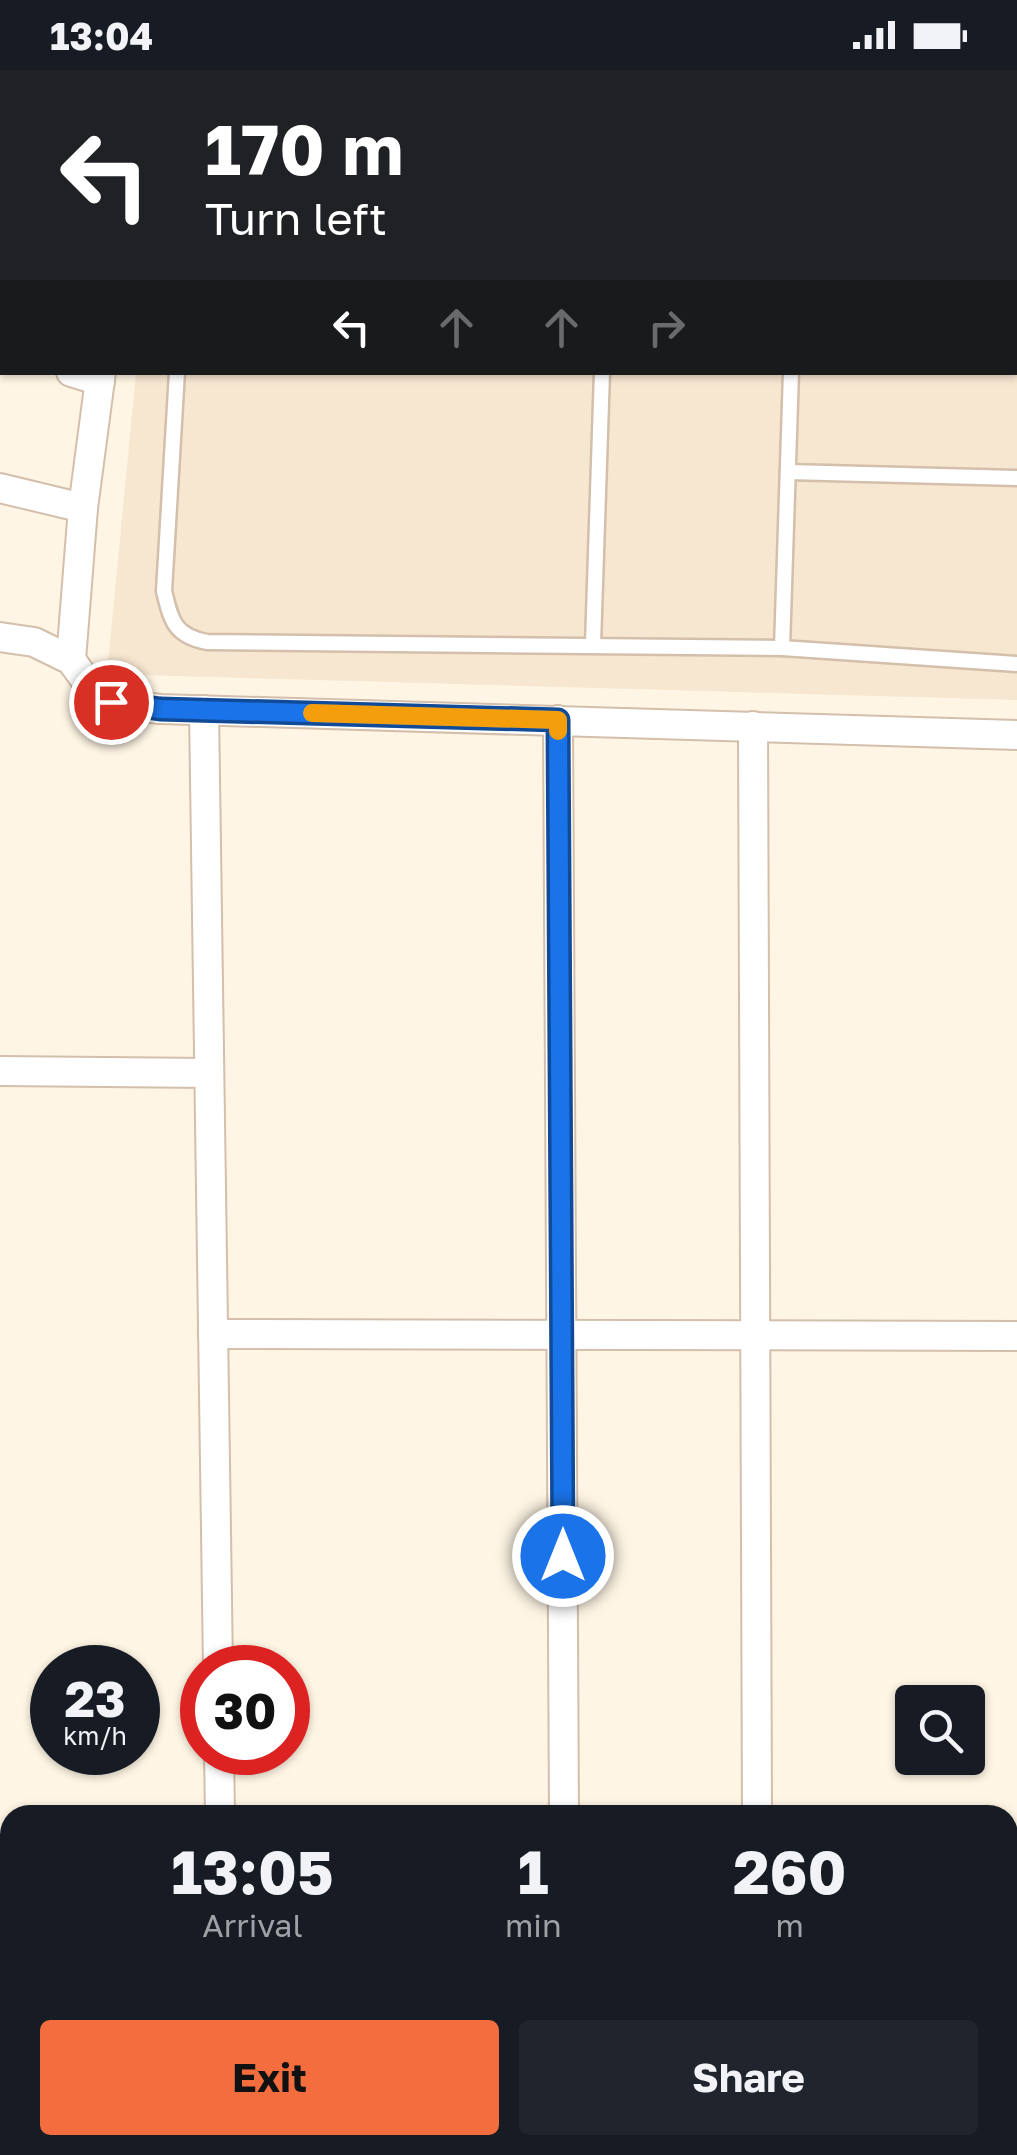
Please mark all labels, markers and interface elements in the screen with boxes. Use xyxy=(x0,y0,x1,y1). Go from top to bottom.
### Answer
text: 13:04 xyxy=(50,13,153,58)
text: 170 m xyxy=(205,106,403,190)
icon: left xyxy=(40,110,170,240)
text: Turn left xyxy=(205,191,387,245)
icon: left xyxy=(324,300,379,355)
icon: ahead xyxy=(429,300,484,355)
icon: ahead xyxy=(534,300,589,355)
icon: right xyxy=(639,300,694,355)
pin xyxy=(69,660,154,745)
icon: arrive xyxy=(84,675,139,730)
position arrow xyxy=(511,1504,615,1608)
speed limit sign: 30 xyxy=(180,1645,310,1775)
text: 23 xyxy=(64,1668,125,1728)
map controls xyxy=(895,1685,985,1775)
button: search xyxy=(895,1685,985,1775)
text: km/h xyxy=(63,1720,127,1751)
text: 13:05 xyxy=(171,1835,334,1907)
text: 1 xyxy=(518,1835,549,1907)
text: 260 xyxy=(733,1835,847,1907)
text: Arrival xyxy=(202,1906,303,1944)
text: min xyxy=(505,1906,562,1944)
text: m xyxy=(776,1906,804,1944)
button: Exit xyxy=(40,2020,499,2135)
button: Share xyxy=(519,2020,978,2135)

